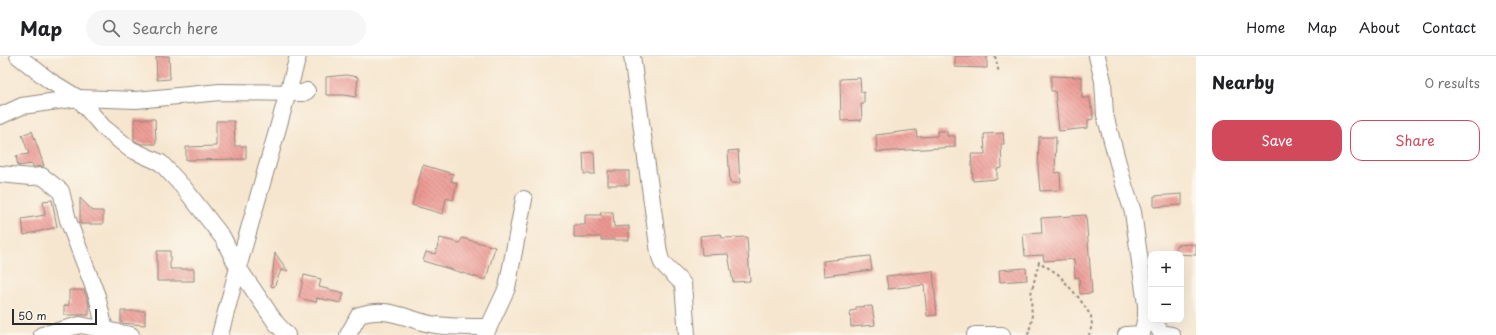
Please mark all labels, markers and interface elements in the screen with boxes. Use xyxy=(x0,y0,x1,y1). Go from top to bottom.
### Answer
search box xyxy=(86,10,366,46)
text: Map xyxy=(20,14,62,42)
text: Search here xyxy=(132,16,218,39)
icon: search xyxy=(100,17,122,39)
text: Home xyxy=(1246,17,1285,38)
text: Map xyxy=(1307,17,1337,38)
text: About xyxy=(1359,17,1400,38)
text: Contact xyxy=(1422,17,1476,38)
text: Nearby xyxy=(1212,69,1274,95)
text: 0 results xyxy=(1425,73,1480,92)
button: Save xyxy=(1212,120,1342,161)
button: Share xyxy=(1350,120,1480,161)
map controls xyxy=(1148,251,1184,323)
button: + xyxy=(1148,251,1184,287)
button: − xyxy=(1148,287,1184,323)
scale bar xyxy=(12,307,97,326)
text: 50 m xyxy=(18,307,47,324)

